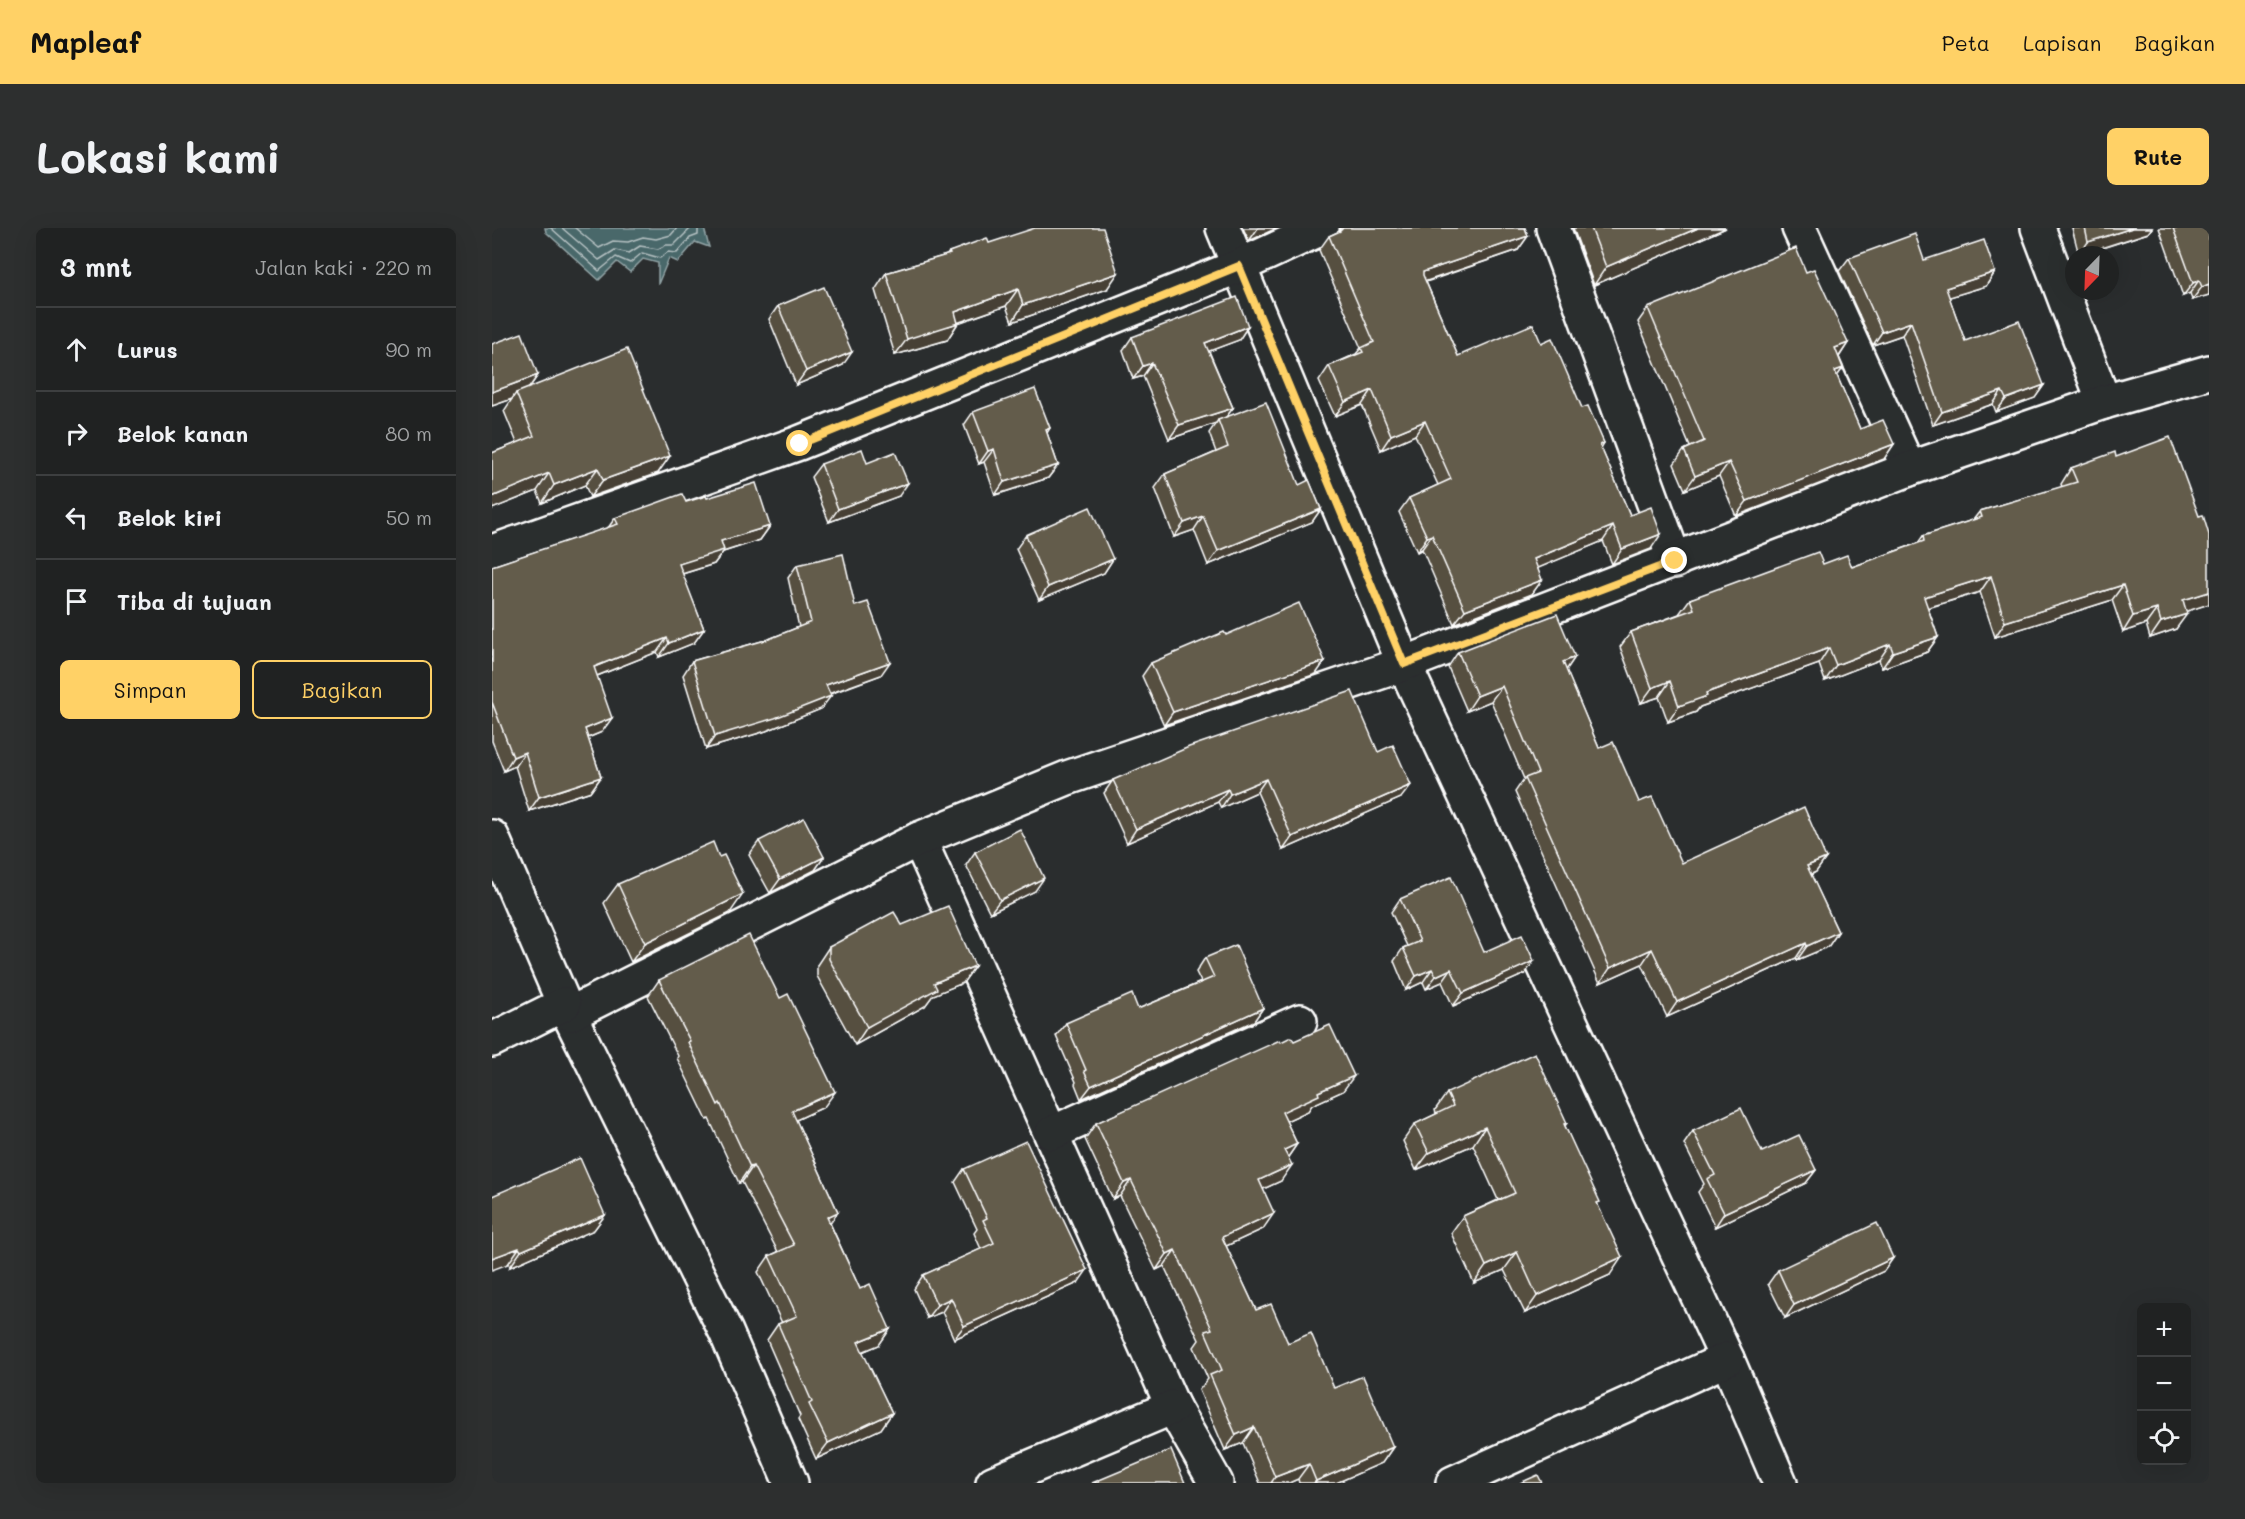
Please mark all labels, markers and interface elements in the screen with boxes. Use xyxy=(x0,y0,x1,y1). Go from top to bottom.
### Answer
text: Mapleaf xyxy=(30,24,141,60)
text: Peta xyxy=(1942,29,1990,56)
text: Lapisan xyxy=(2023,29,2101,56)
text: Bagikan xyxy=(2134,29,2215,56)
button: Rute xyxy=(2107,128,2209,185)
text: Lokasi kami xyxy=(36,129,281,184)
north arrow xyxy=(2065,246,2119,300)
text: 3 mnt xyxy=(60,250,132,284)
text: Jalan kaki · 220 m xyxy=(255,254,432,280)
icon: ahead xyxy=(60,333,93,366)
text: Lurus xyxy=(117,335,178,364)
text: 90 m xyxy=(386,336,432,362)
icon: right xyxy=(60,417,93,450)
text: Belok kanan xyxy=(117,419,248,448)
text: 80 m xyxy=(385,420,432,446)
route start xyxy=(786,430,812,456)
icon: left xyxy=(60,501,93,534)
text: Belok kiri xyxy=(117,503,222,532)
text: 50 m xyxy=(386,504,432,530)
route end xyxy=(1661,547,1687,573)
icon: arrive xyxy=(60,585,93,618)
text: Tiba di tujuan xyxy=(117,587,272,616)
button: Simpan xyxy=(60,660,240,719)
button: Bagikan xyxy=(252,660,432,719)
map controls xyxy=(2137,1303,2191,1465)
button: + xyxy=(2137,1303,2191,1357)
button: − xyxy=(2137,1357,2191,1411)
button: locate xyxy=(2137,1411,2191,1465)

